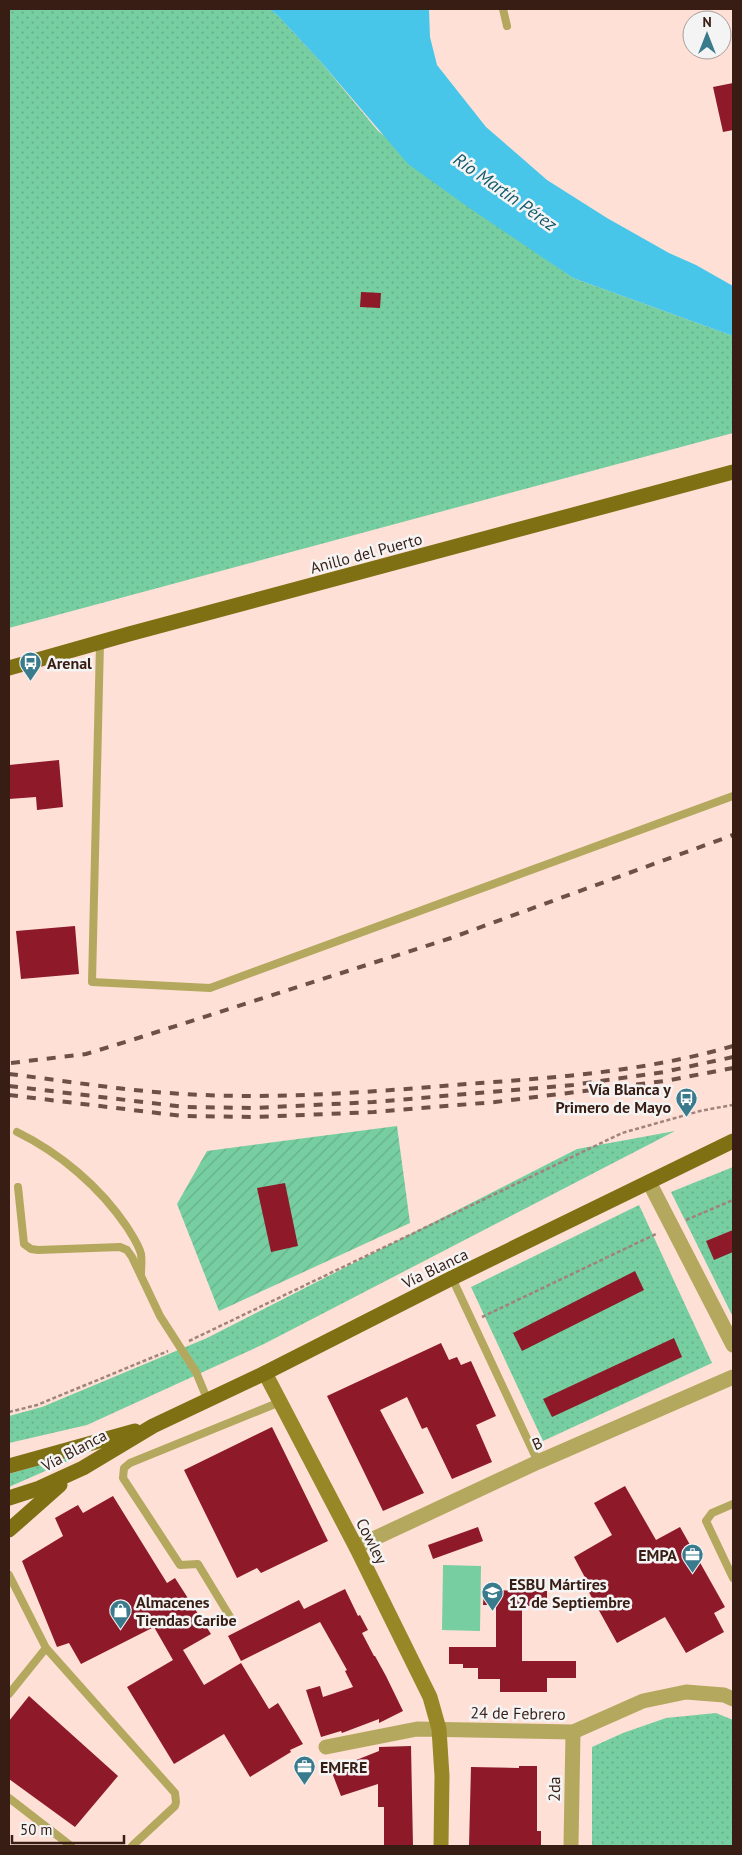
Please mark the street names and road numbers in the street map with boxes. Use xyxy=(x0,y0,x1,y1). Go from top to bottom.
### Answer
street label: Anillo del Puerto xyxy=(308,528,424,578)
street label: Vía Blanca xyxy=(398,1244,471,1293)
street label: Vía Blanca xyxy=(37,1425,110,1476)
street label: B xyxy=(529,1432,545,1454)
street label: Cowley xyxy=(352,1515,392,1568)
street label: 24 de Febrero xyxy=(470,1702,566,1724)
street label: 2da xyxy=(544,1776,564,1802)

